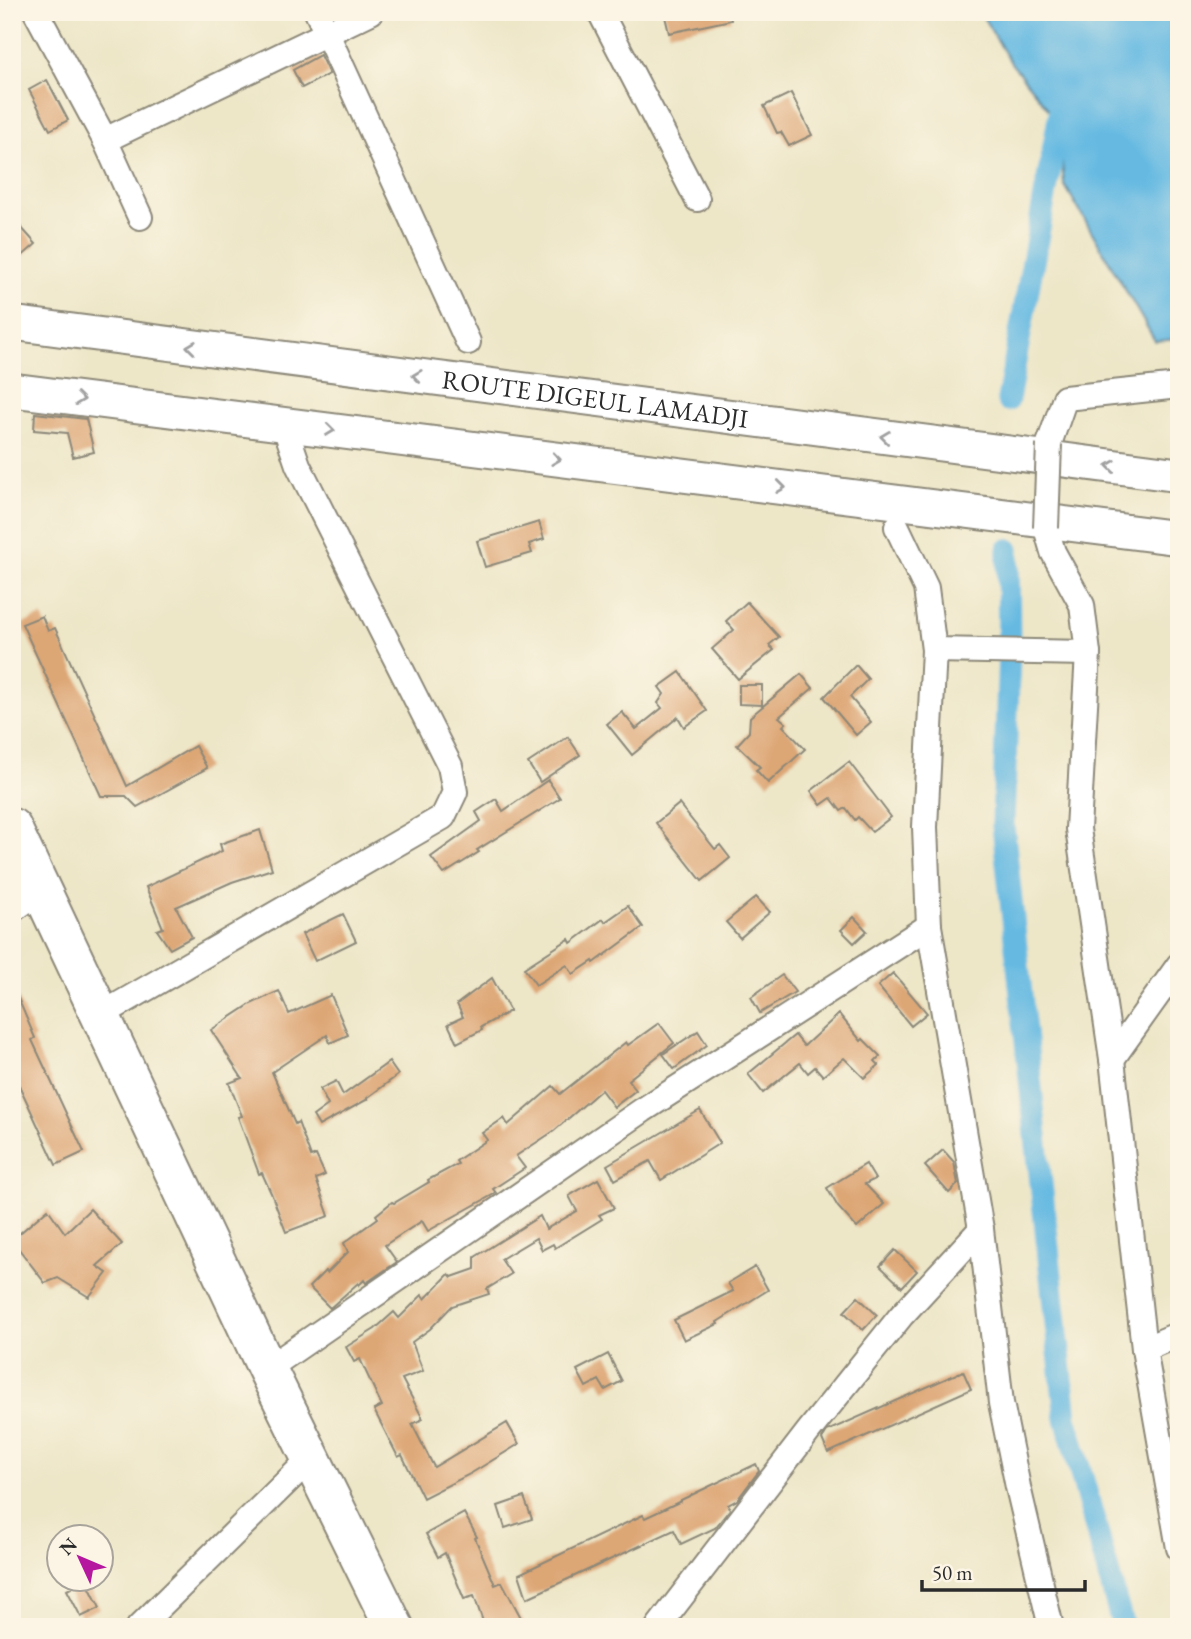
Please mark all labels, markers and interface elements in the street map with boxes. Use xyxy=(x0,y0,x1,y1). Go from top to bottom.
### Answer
one-way arrow xyxy=(185,339,197,354)
street label: ROUTE DIGEUL LAMADJI xyxy=(440,362,750,436)
one-way arrow xyxy=(411,369,423,384)
one-way arrow xyxy=(74,391,86,406)
one-way arrow xyxy=(324,423,336,438)
one-way arrow xyxy=(880,429,891,444)
one-way arrow xyxy=(550,451,562,466)
one-way arrow xyxy=(1105,458,1117,473)
one-way arrow xyxy=(776,480,787,495)
north arrow xyxy=(46,1524,116,1594)
text: N xyxy=(54,1532,83,1561)
scale bar xyxy=(922,1548,1084,1592)
text: 50 m xyxy=(932,1559,973,1586)

